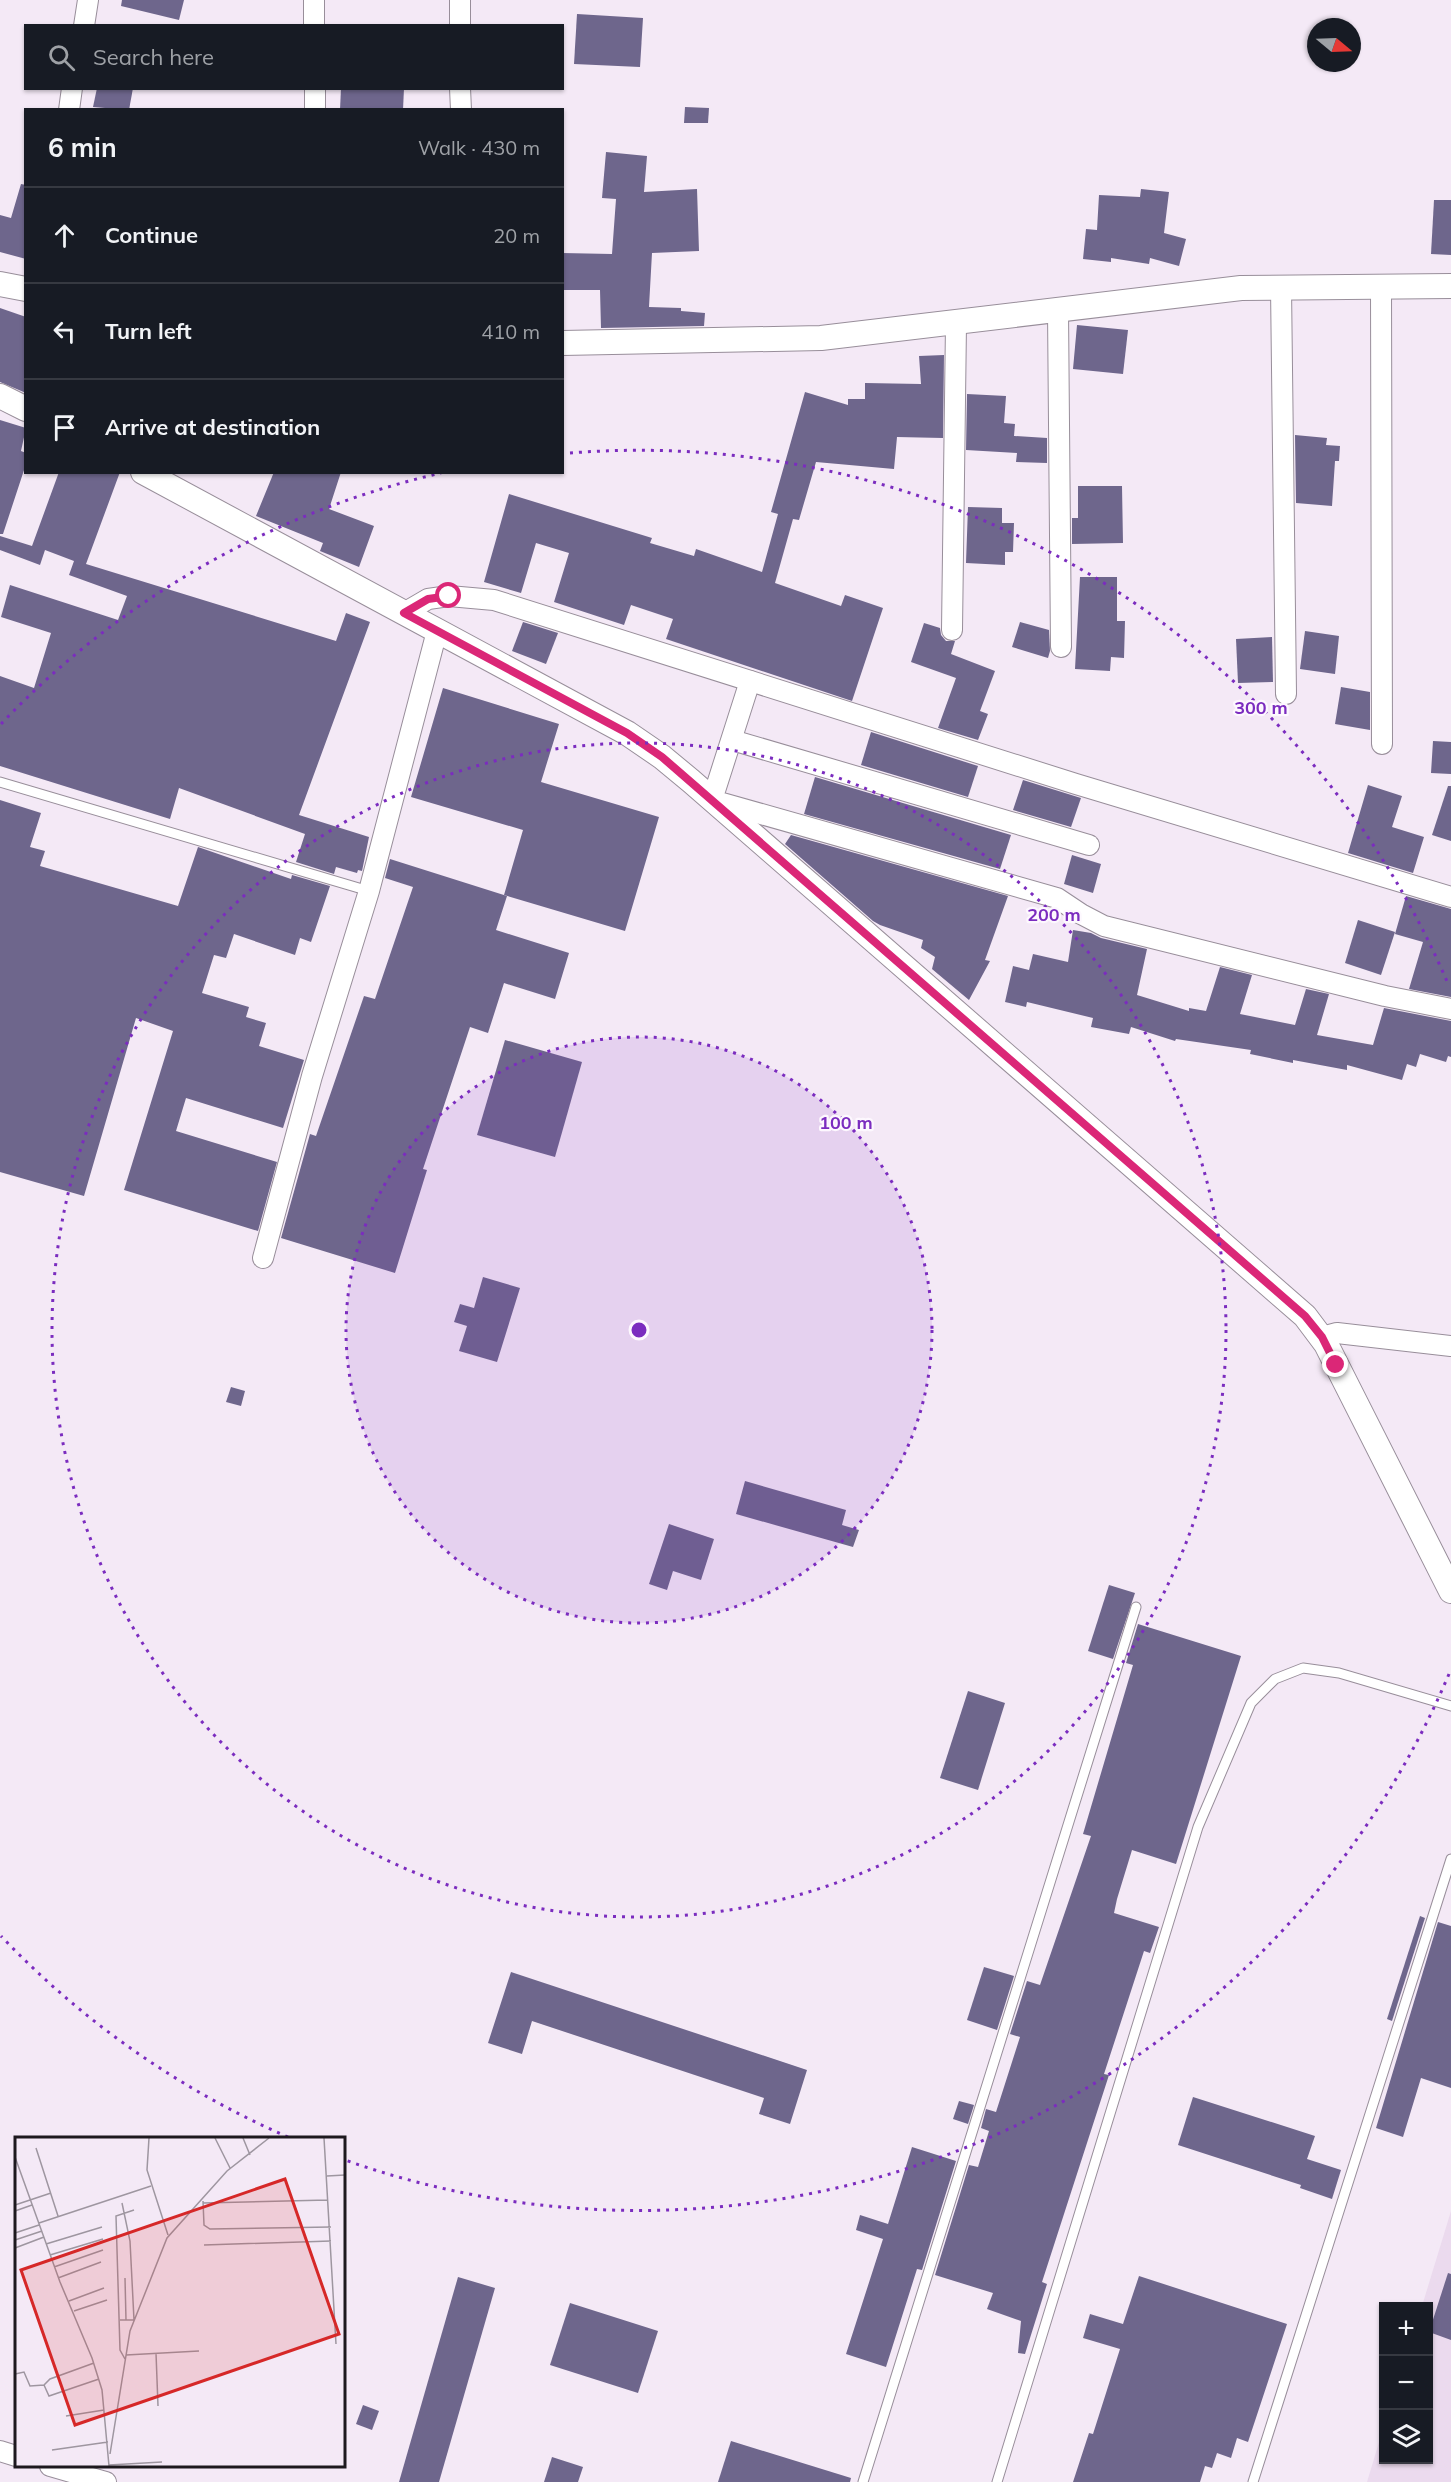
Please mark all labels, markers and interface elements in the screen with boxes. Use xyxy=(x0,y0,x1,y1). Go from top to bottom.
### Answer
north arrow xyxy=(1307,18,1361,72)
search box xyxy=(24,24,564,90)
icon: search xyxy=(45,41,78,74)
text: Search here xyxy=(93,43,214,71)
text: 6 min xyxy=(48,131,117,164)
text: Walk · 430 m xyxy=(418,135,540,160)
icon: ahead xyxy=(48,219,81,252)
text: Continue xyxy=(105,221,198,249)
text: 20 m xyxy=(493,223,540,248)
icon: left xyxy=(48,315,81,348)
text: Turn left xyxy=(105,317,192,345)
text: 410 m xyxy=(481,319,540,344)
icon: arrive xyxy=(48,411,81,444)
text: Arrive at destination xyxy=(105,413,320,441)
route start xyxy=(435,582,461,608)
text: 300 m xyxy=(1234,696,1288,719)
text: 200 m xyxy=(1027,903,1081,926)
text: 100 m xyxy=(819,1111,873,1134)
centre of rings xyxy=(629,1320,649,1340)
route end xyxy=(1322,1351,1348,1377)
inset map xyxy=(15,2137,345,2467)
map controls xyxy=(1379,2302,1433,2464)
button: + xyxy=(1379,2302,1433,2356)
button: − xyxy=(1379,2356,1433,2410)
button: layers xyxy=(1379,2410,1433,2464)

